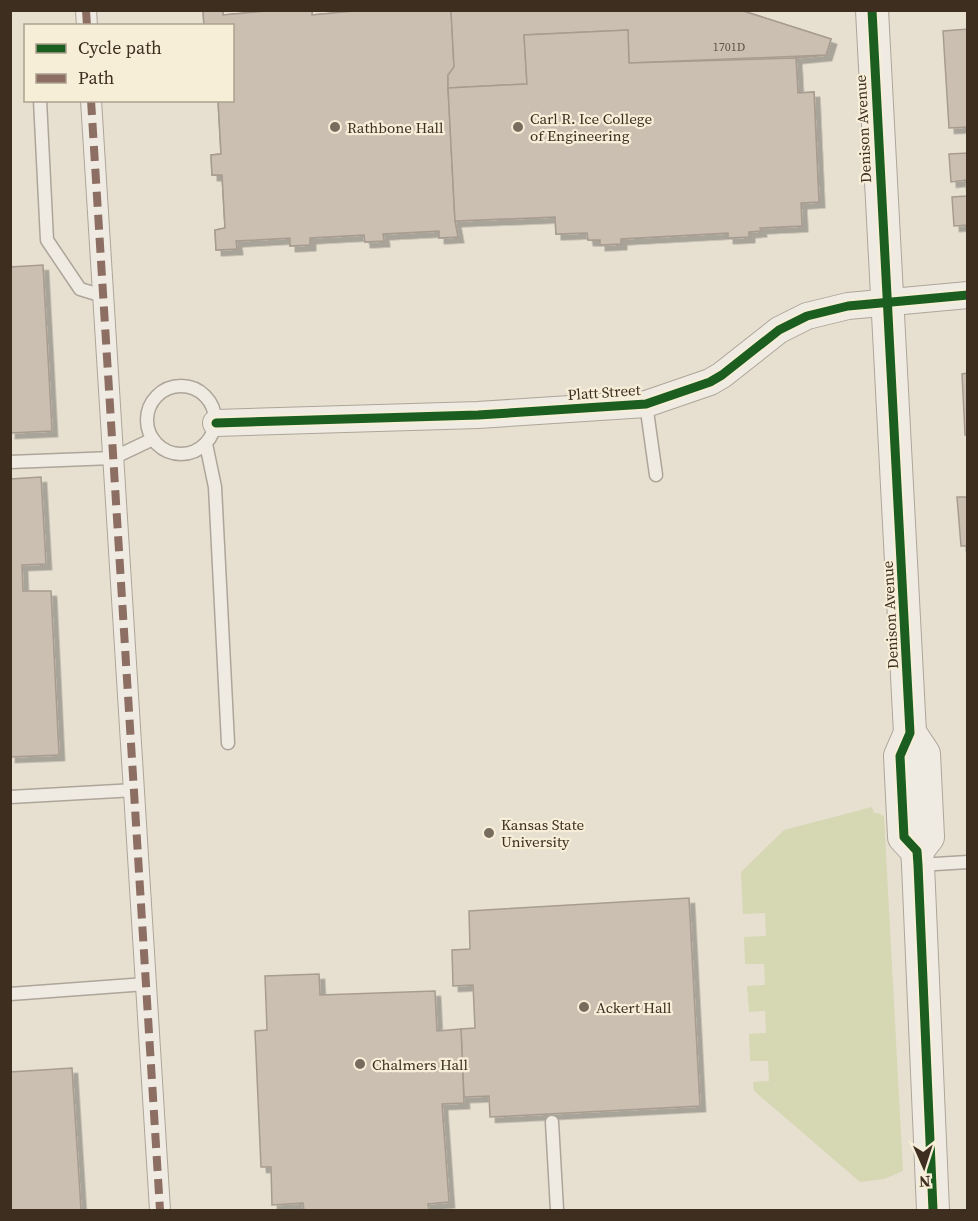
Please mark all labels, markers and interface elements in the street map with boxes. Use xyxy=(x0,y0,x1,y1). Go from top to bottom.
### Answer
legend xyxy=(24,24,234,102)
text: Cycle path xyxy=(78,35,162,60)
house number: 1701D xyxy=(713,39,745,55)
text: Path xyxy=(78,65,115,90)
street label: Denison Avenue xyxy=(850,74,876,184)
place label: Carl R. Ice College of Engineering xyxy=(530,108,652,146)
place label: Rathbone Hall xyxy=(347,117,444,138)
marker: Rathbone Hall xyxy=(328,120,342,134)
marker: Carl R. Ice College of Engineering xyxy=(511,120,525,134)
street label: Platt Street xyxy=(567,379,641,405)
street label: Denison Avenue xyxy=(877,560,903,670)
place label: Kansas State University xyxy=(501,814,585,852)
marker: Kansas State University xyxy=(482,826,496,840)
place label: Ackert Hall xyxy=(596,997,672,1018)
marker: Ackert Hall xyxy=(577,1000,591,1014)
place label: Chalmers Hall xyxy=(372,1054,469,1075)
marker: Chalmers Hall xyxy=(353,1057,367,1071)
north arrow xyxy=(894,1137,954,1197)
text: N xyxy=(918,1171,931,1193)

